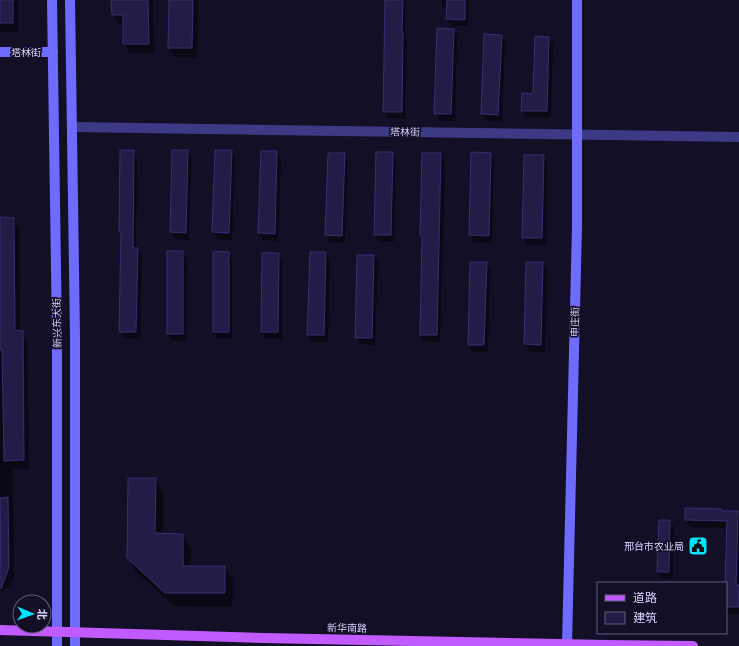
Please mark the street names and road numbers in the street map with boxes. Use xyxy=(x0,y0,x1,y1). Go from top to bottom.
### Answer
street label: 塔林街 xyxy=(11,47,41,58)
street label: 塔林街 xyxy=(390,126,420,138)
street label: 新兴东大街 xyxy=(51,298,63,348)
street label: 申庄街 xyxy=(569,307,581,337)
street label: 新华南路 xyxy=(327,622,367,634)

